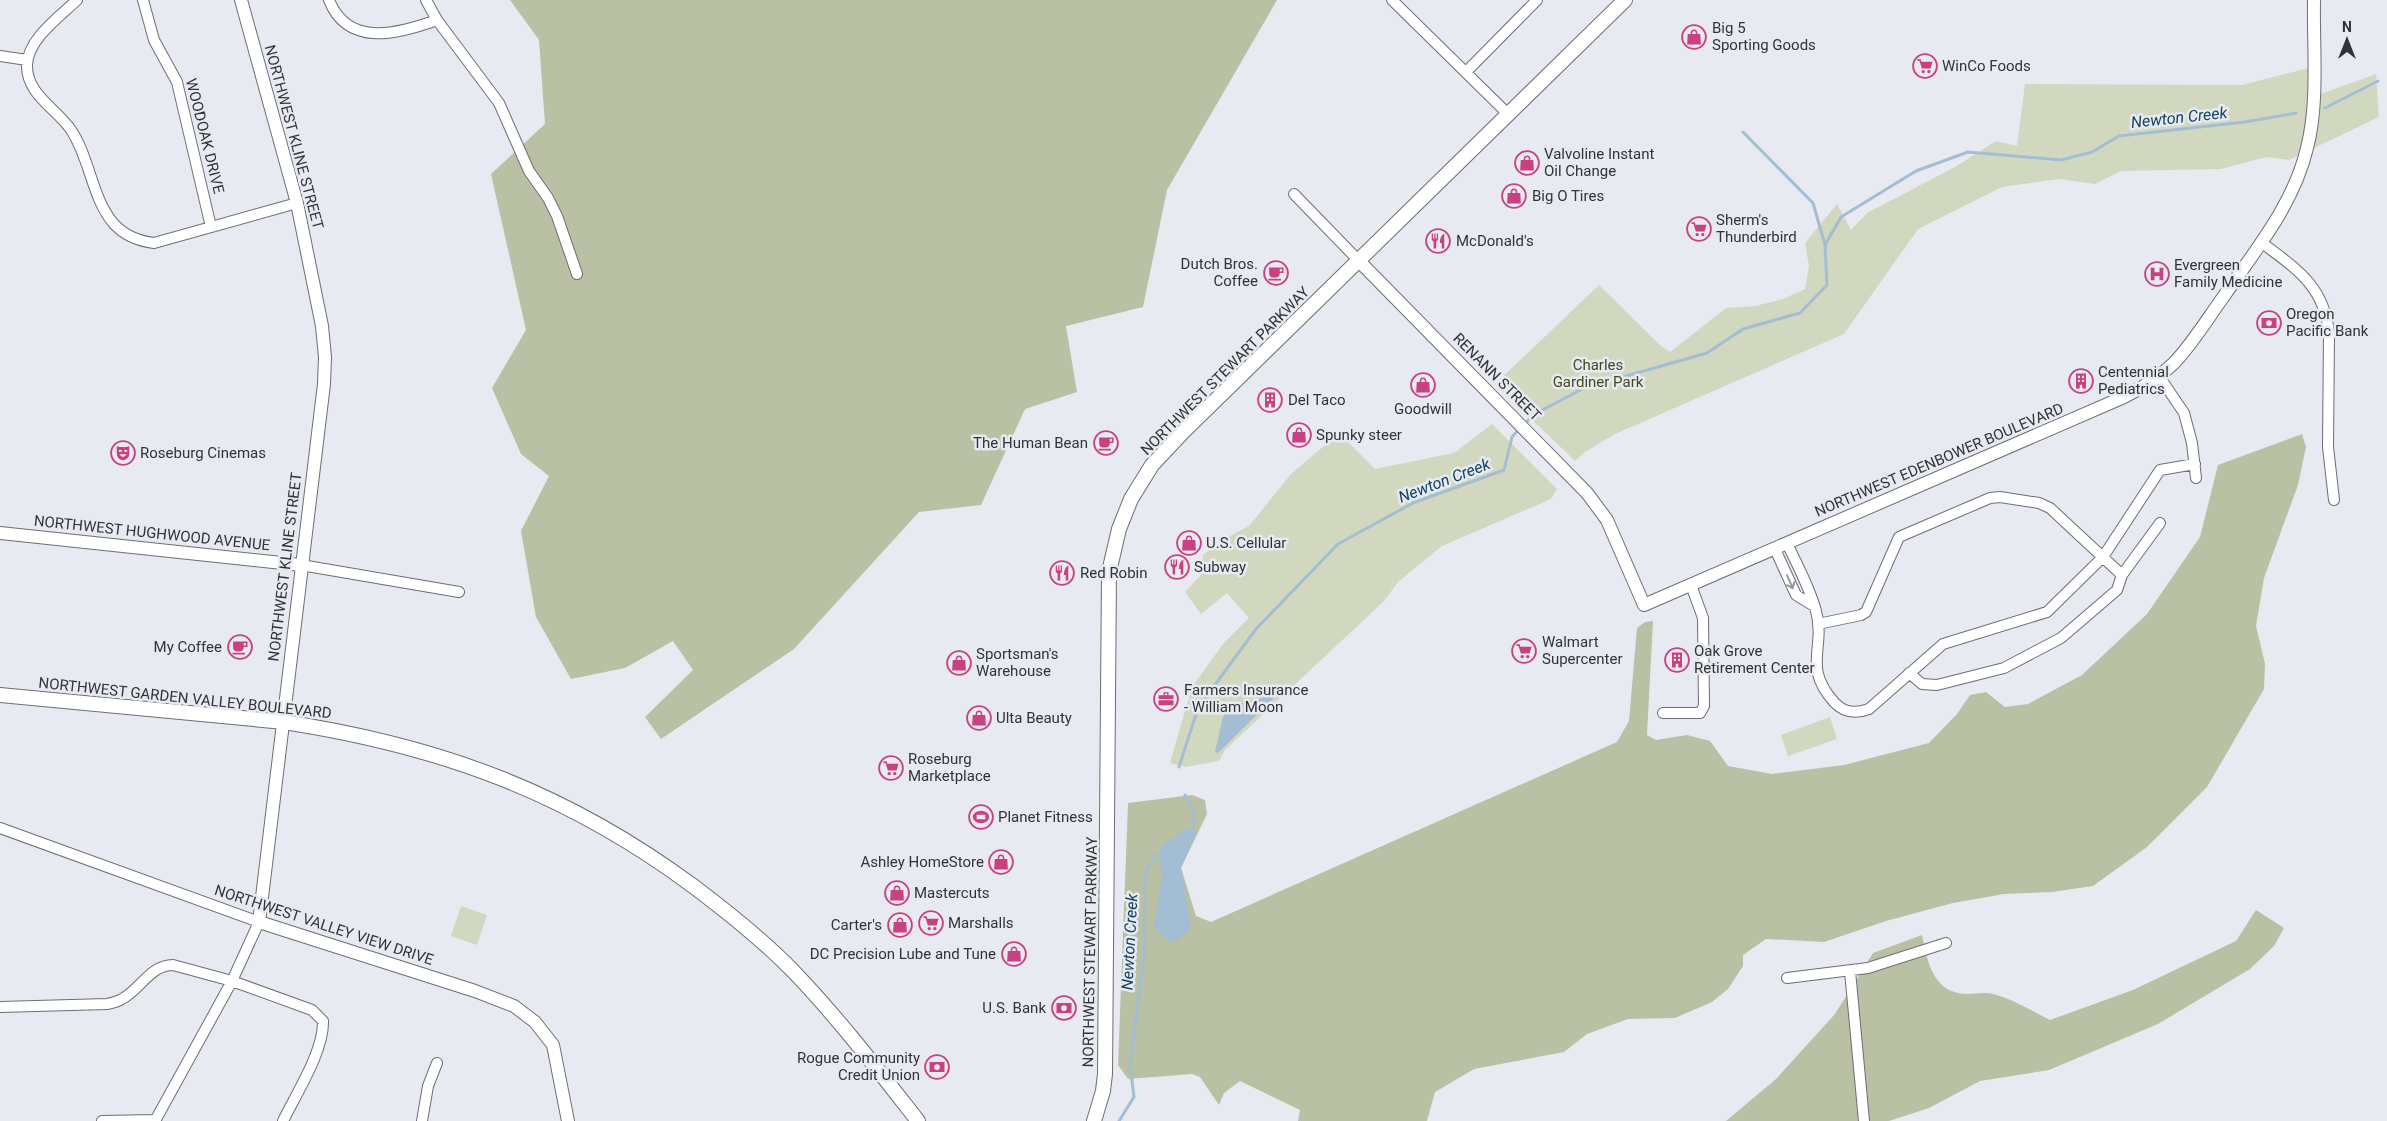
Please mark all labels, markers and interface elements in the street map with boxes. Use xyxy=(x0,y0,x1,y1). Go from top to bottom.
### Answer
north arrow xyxy=(2322,15,2372,65)
place label: Big 5 Sporting Goods xyxy=(1712,19,1816,54)
text: N xyxy=(2342,19,2352,35)
shop icon: Big 5 Sporting Goods xyxy=(1681,24,1707,50)
street label: NORTHWEST KLINE STREET xyxy=(261,43,327,231)
supermarket icon: WinCo Foods xyxy=(1912,53,1938,79)
place label: WinCo Foods xyxy=(1942,57,2031,75)
street label: WOODOAK DRIVE xyxy=(182,77,228,196)
water label: Newton Creek xyxy=(2130,103,2229,132)
place label: Valvoline Instant Oil Change xyxy=(1544,145,1654,180)
shop icon: Valvoline Instant Oil Change xyxy=(1514,150,1540,176)
shop icon: Big O Tires xyxy=(1501,183,1527,209)
place label: Big O Tires xyxy=(1532,187,1604,205)
place label: Sherm's Thunderbird xyxy=(1716,211,1797,246)
supermarket icon: Sherm's Thunderbird xyxy=(1686,216,1712,242)
restaurant icon: McDonald's xyxy=(1425,228,1451,254)
place label: McDonald's xyxy=(1456,232,1534,250)
place label: Dutch Bros. Coffee xyxy=(1181,255,1258,290)
place label: Evergreen Family Medicine xyxy=(2174,256,2282,291)
cafe icon: Dutch Bros. Coffee xyxy=(1263,260,1289,286)
hospital icon: Evergreen Family Medicine xyxy=(2144,261,2170,287)
street label: NORTHWEST STEWART PARKWAY xyxy=(1137,283,1313,459)
place label: Oregon Pacific Bank xyxy=(2286,305,2369,340)
bank icon: Oregon Pacific Bank xyxy=(2256,310,2282,336)
street label: RENANN STREET xyxy=(1449,329,1545,425)
park label: Charles Gardiner Park xyxy=(1553,356,1644,391)
place label: Centennial Pediatrics xyxy=(2098,363,2169,398)
building icon: Centennial Pediatrics xyxy=(2068,368,2094,394)
shop icon: Goodwill xyxy=(1410,372,1436,398)
building icon: Del Taco xyxy=(1257,387,1283,413)
place label: Del Taco xyxy=(1288,391,1346,409)
street label: NORTHWEST EDENBOWER BOULEVARD xyxy=(1812,399,2066,521)
place label: Goodwill xyxy=(1394,400,1452,418)
shop icon: Spunky steer xyxy=(1286,422,1312,448)
place label: Spunky steer xyxy=(1316,426,1402,444)
cafe icon: The Human Bean xyxy=(1093,430,1119,456)
place label: The Human Bean xyxy=(973,434,1088,452)
theatre icon: Roseburg Cinemas xyxy=(110,440,136,466)
place label: Roseburg Cinemas xyxy=(140,444,266,462)
water label: Newton Creek xyxy=(1396,454,1494,507)
street label: NORTHWEST KLINE STREET xyxy=(264,471,306,662)
street label: NORTHWEST HUGHWOOD AVENUE xyxy=(33,512,272,554)
shop icon: U.S. Cellular xyxy=(1176,530,1202,556)
place label: U.S. Cellular xyxy=(1206,534,1286,552)
restaurant icon: Subway xyxy=(1164,554,1190,580)
place label: Subway xyxy=(1194,558,1246,576)
restaurant icon: Red Robin xyxy=(1049,560,1075,586)
place label: Red Robin xyxy=(1080,564,1148,582)
one-way arrow xyxy=(1785,574,1795,589)
place label: Walmart Supercenter xyxy=(1542,633,1623,668)
cafe icon: My Coffee xyxy=(227,634,253,660)
place label: My Coffee xyxy=(154,638,222,656)
supermarket icon: Walmart Supercenter xyxy=(1511,638,1537,664)
place label: Oak Grove Retirement Center xyxy=(1694,642,1815,677)
place label: Sportsman's Warehouse xyxy=(976,645,1059,680)
building icon: Oak Grove Retirement Center xyxy=(1664,647,1690,673)
shop icon: Sportsman's Warehouse xyxy=(946,650,972,676)
street label: NORTHWEST GARDEN VALLEY BOULEVARD xyxy=(38,674,332,722)
place label: Farmers Insurance - William Moon xyxy=(1184,681,1308,716)
office icon: Farmers Insurance - William Moon xyxy=(1153,686,1179,712)
shop icon: Ulta Beauty xyxy=(966,705,992,731)
place label: Ulta Beauty xyxy=(996,709,1072,727)
place label: Roseburg Marketplace xyxy=(908,750,991,785)
supermarket icon: Roseburg Marketplace xyxy=(878,755,904,781)
sports icon: Planet Fitness xyxy=(968,804,994,830)
place label: Planet Fitness xyxy=(998,808,1093,826)
street label: NORTHWEST STEWART PARKWAY xyxy=(1079,837,1101,1067)
shop icon: Ashley HomeStore xyxy=(988,849,1014,875)
place label: Ashley HomeStore xyxy=(860,853,984,871)
shop icon: Mastercuts xyxy=(884,880,910,906)
street label: NORTHWEST VALLEY VIEW DRIVE xyxy=(212,881,436,969)
place label: Mastercuts xyxy=(914,884,990,902)
water label: Newton Creek xyxy=(1117,892,1142,991)
supermarket icon: Marshalls xyxy=(918,910,944,936)
shop icon: Carter's xyxy=(887,912,913,938)
place label: Marshalls xyxy=(948,914,1014,932)
place label: Carter's xyxy=(831,916,882,934)
shop icon: DC Precision Lube and Tune xyxy=(1001,941,1027,967)
place label: DC Precision Lube and Tune xyxy=(810,945,996,963)
bank icon: U.S. Bank xyxy=(1051,995,1077,1021)
place label: U.S. Bank xyxy=(982,999,1046,1017)
place label: Rogue Community Credit Union xyxy=(797,1049,920,1084)
bank icon: Rogue Community Credit Union xyxy=(924,1054,950,1080)

